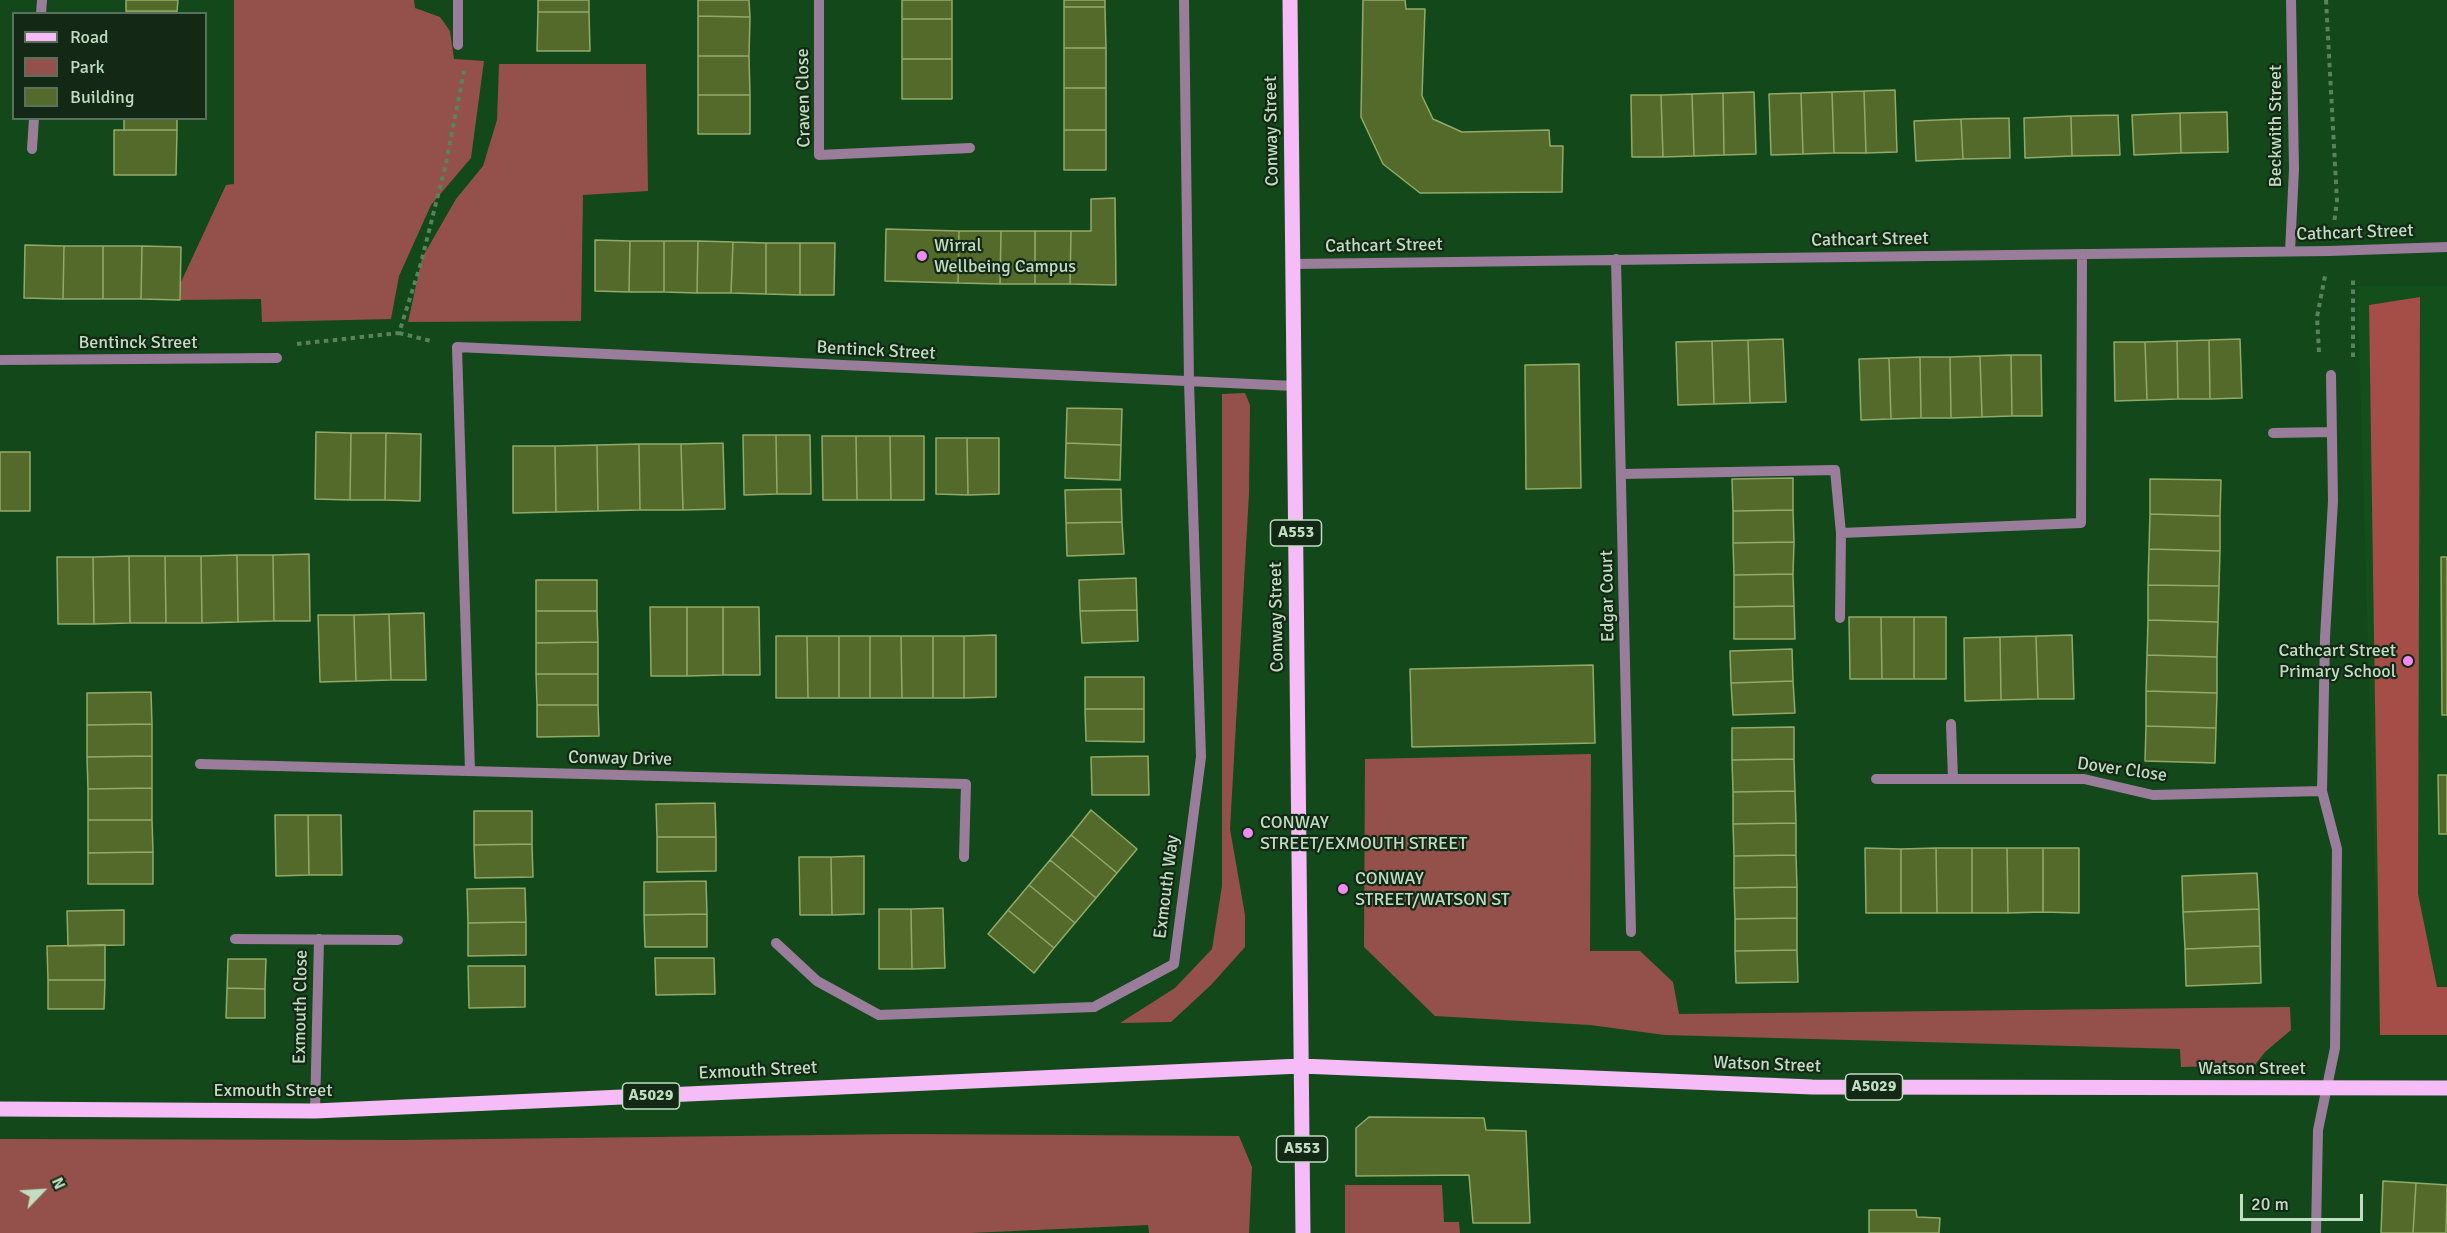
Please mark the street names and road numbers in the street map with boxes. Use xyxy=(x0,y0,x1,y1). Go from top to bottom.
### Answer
street label: Craven Close xyxy=(792,48,816,148)
street label: Beckwith Street xyxy=(2265,65,2287,187)
street label: Conway Street xyxy=(1260,76,1284,186)
street label: Cathcart Street xyxy=(2296,220,2414,246)
street label: Cathcart Street xyxy=(1811,228,1929,252)
street label: Cathcart Street xyxy=(1325,234,1443,258)
street label: Bentinck Street xyxy=(78,332,198,354)
street label: Bentinck Street xyxy=(816,337,936,365)
road number: A553 xyxy=(1270,520,1322,546)
street label: Edgar Court xyxy=(1596,550,1620,642)
street label: Conway Street xyxy=(1265,562,1289,672)
street label: Conway Drive xyxy=(568,747,672,771)
street label: Dover Close xyxy=(2076,753,2168,787)
street label: Exmouth Way xyxy=(1150,834,1184,940)
street label: Exmouth Close xyxy=(289,950,313,1064)
street label: Watson Street xyxy=(1713,1052,1821,1078)
street label: Exmouth Street xyxy=(698,1057,818,1085)
street label: Watson Street xyxy=(2198,1058,2306,1080)
road number: A5029 xyxy=(1846,1074,1902,1100)
street label: Exmouth Street xyxy=(214,1080,332,1102)
road number: A5029 xyxy=(622,1083,680,1109)
road number: A553 xyxy=(1276,1136,1328,1162)

